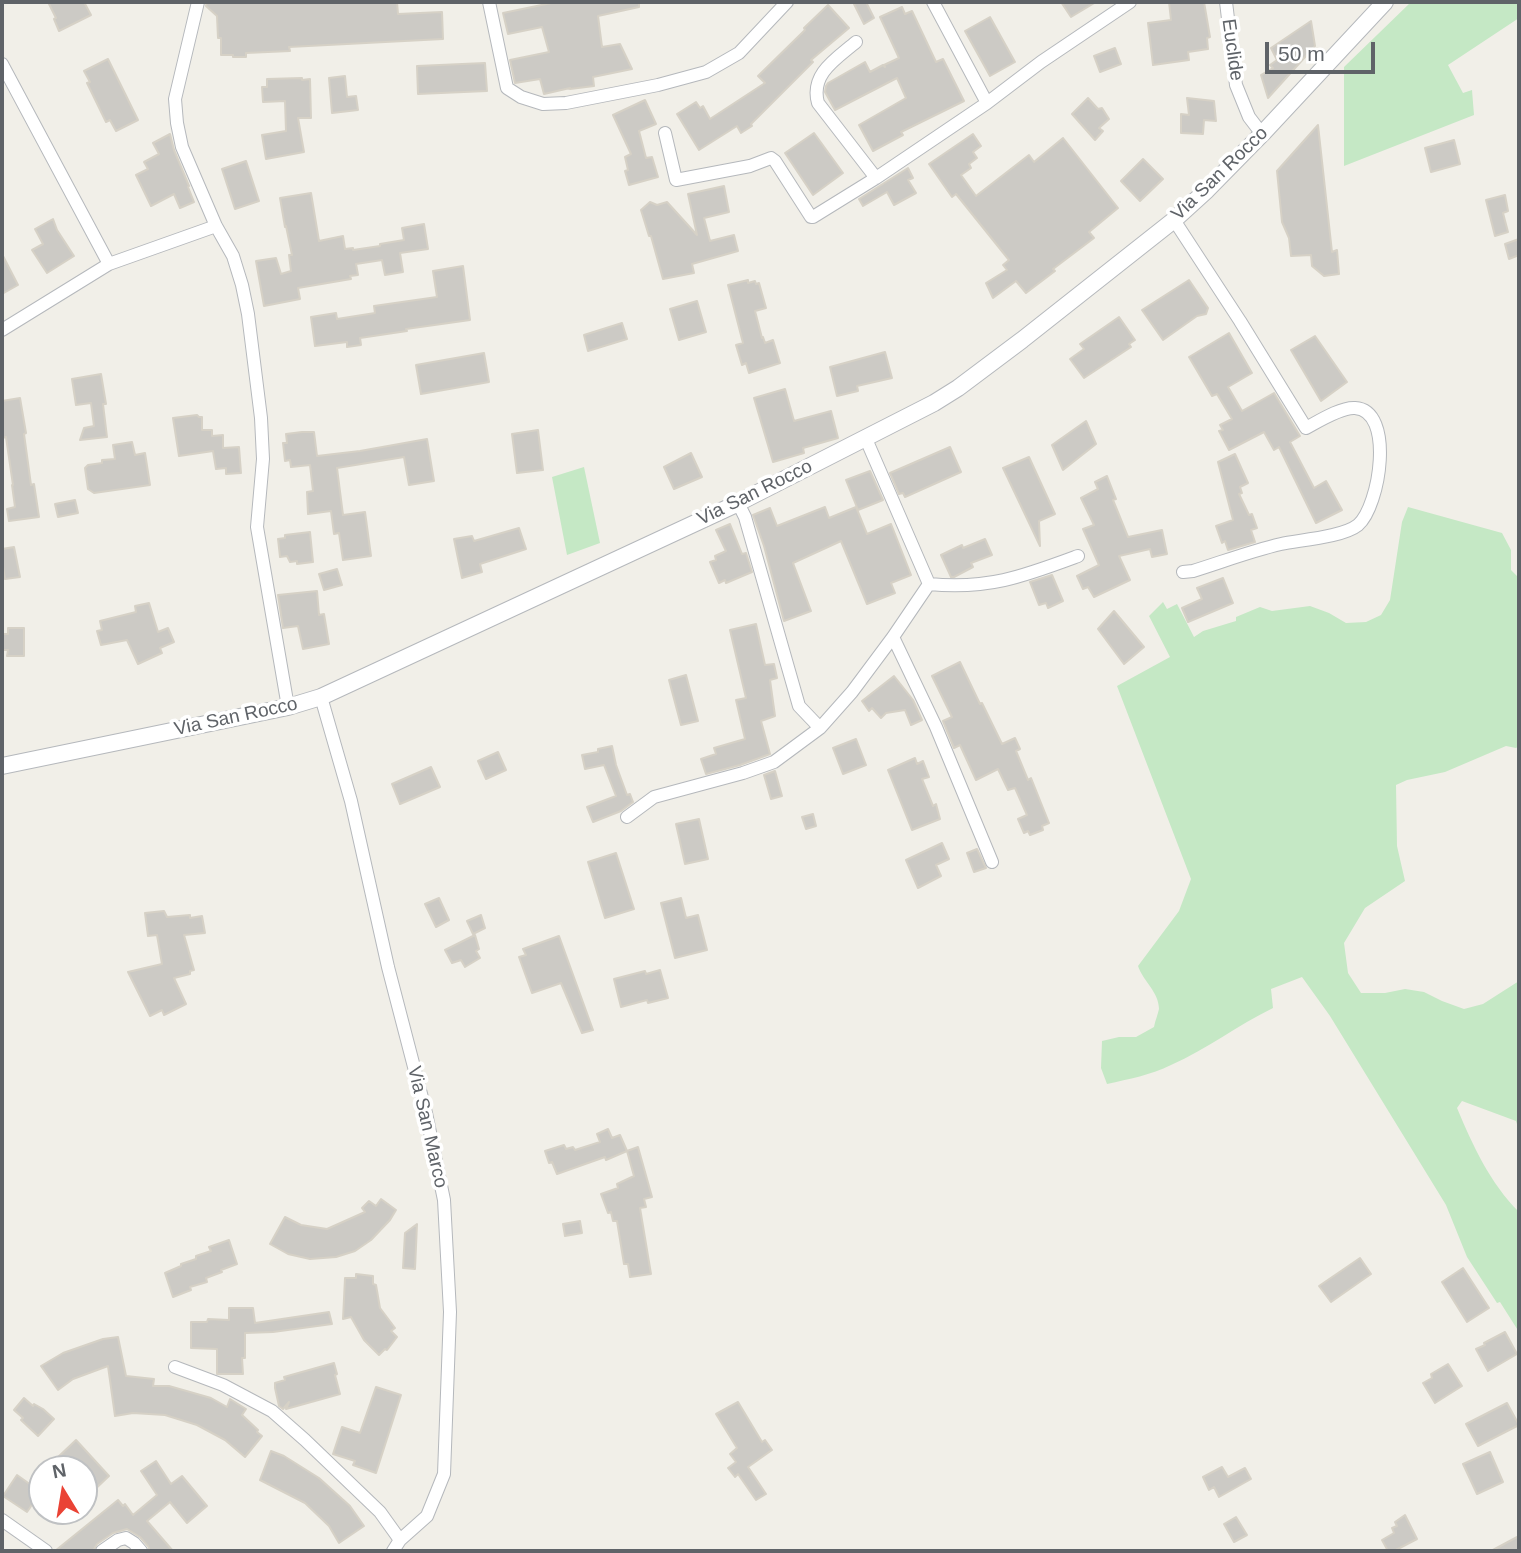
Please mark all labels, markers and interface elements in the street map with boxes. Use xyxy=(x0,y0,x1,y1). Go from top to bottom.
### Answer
street label: Euclide xyxy=(1216,18,1248,82)
scale bar xyxy=(1269,28,1379,72)
text: 50 m xyxy=(1278,42,1325,65)
street label: Via San Rocco xyxy=(1167,122,1273,226)
street label: Via San Rocco xyxy=(694,455,816,531)
street label: Via San Rocco xyxy=(172,693,300,741)
street label: Via San Marco xyxy=(402,1064,452,1190)
north arrow xyxy=(28,1455,98,1525)
text: N xyxy=(51,1459,68,1482)

